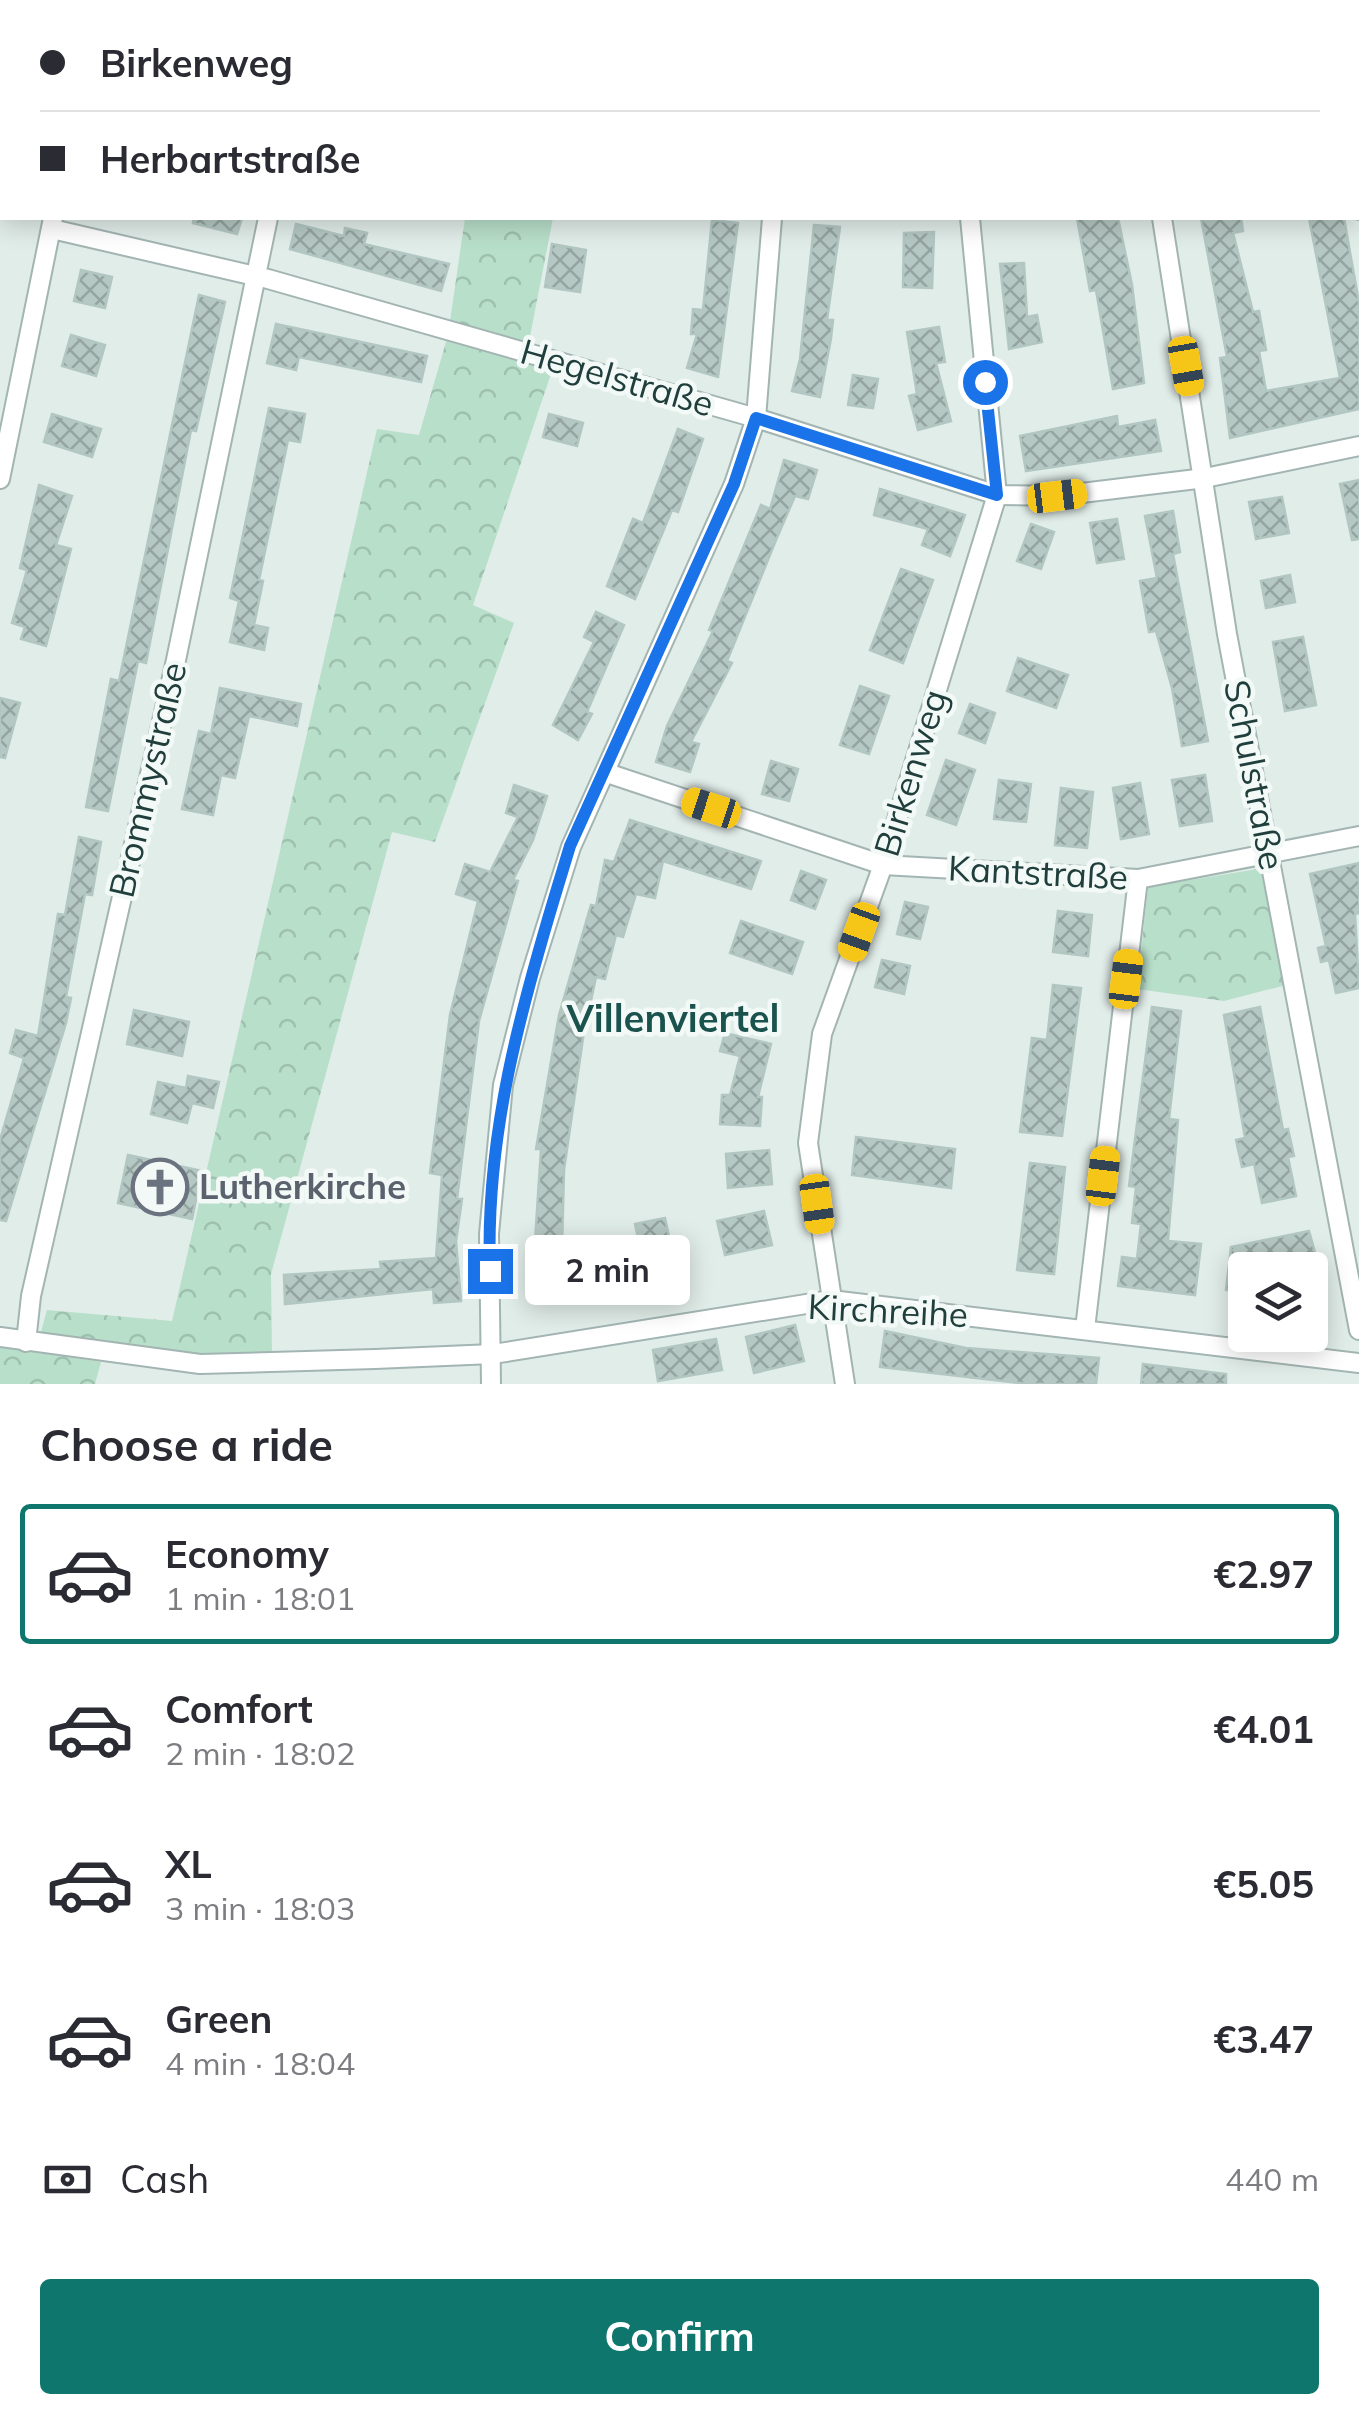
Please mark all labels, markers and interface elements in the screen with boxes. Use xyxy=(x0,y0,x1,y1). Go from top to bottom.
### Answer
text: Birkenweg xyxy=(100,39,293,87)
text: Herbartstraße xyxy=(100,135,361,183)
street label: Hegelstraße xyxy=(516,329,719,426)
car xyxy=(1166,334,1206,398)
route start xyxy=(963,360,1008,405)
car xyxy=(1025,477,1089,515)
street label: Brommystraße xyxy=(99,658,195,902)
street label: Schulstraße xyxy=(1215,676,1295,873)
street label: Birkenweg xyxy=(864,684,956,861)
car xyxy=(678,784,744,832)
street label: Kantstraße xyxy=(947,845,1129,899)
car xyxy=(835,899,883,965)
car xyxy=(1107,947,1145,1011)
district label: Villenviertel xyxy=(565,994,780,1042)
car xyxy=(1084,1144,1122,1208)
church icon: Lutherkirche xyxy=(130,1157,190,1217)
place label: Lutherkirche xyxy=(199,1164,406,1208)
car xyxy=(798,1172,836,1236)
callout: 2 min xyxy=(525,1236,690,1306)
route end xyxy=(468,1249,513,1294)
text: 2 min xyxy=(565,1250,650,1290)
map controls xyxy=(1228,1252,1328,1352)
button: layers xyxy=(1228,1252,1328,1352)
street label: Kirchreihe xyxy=(807,1284,969,1336)
text: Choose a ride xyxy=(40,1416,333,1472)
icon: car xyxy=(45,1529,135,1619)
text: Economy xyxy=(165,1530,329,1578)
text: €2.97 xyxy=(1213,1550,1314,1598)
text: 1 min · 18:01 xyxy=(165,1578,355,1618)
icon: car xyxy=(45,1684,135,1774)
text: Comfort xyxy=(165,1685,313,1733)
text: €4.01 xyxy=(1213,1705,1314,1753)
text: 2 min · 18:02 xyxy=(165,1733,355,1773)
icon: car xyxy=(45,1839,135,1929)
text: XL xyxy=(165,1840,212,1888)
text: €5.05 xyxy=(1213,1860,1314,1908)
text: 3 min · 18:03 xyxy=(165,1888,355,1928)
icon: car xyxy=(45,1994,135,2084)
text: Green xyxy=(165,1995,272,2043)
text: €3.47 xyxy=(1213,2015,1314,2063)
text: 4 min · 18:04 xyxy=(165,2043,355,2083)
icon: cash xyxy=(40,2152,95,2207)
text: Cash xyxy=(120,2155,209,2203)
text: 440 m xyxy=(1225,2159,1319,2199)
button: Confirm xyxy=(40,2279,1319,2394)

